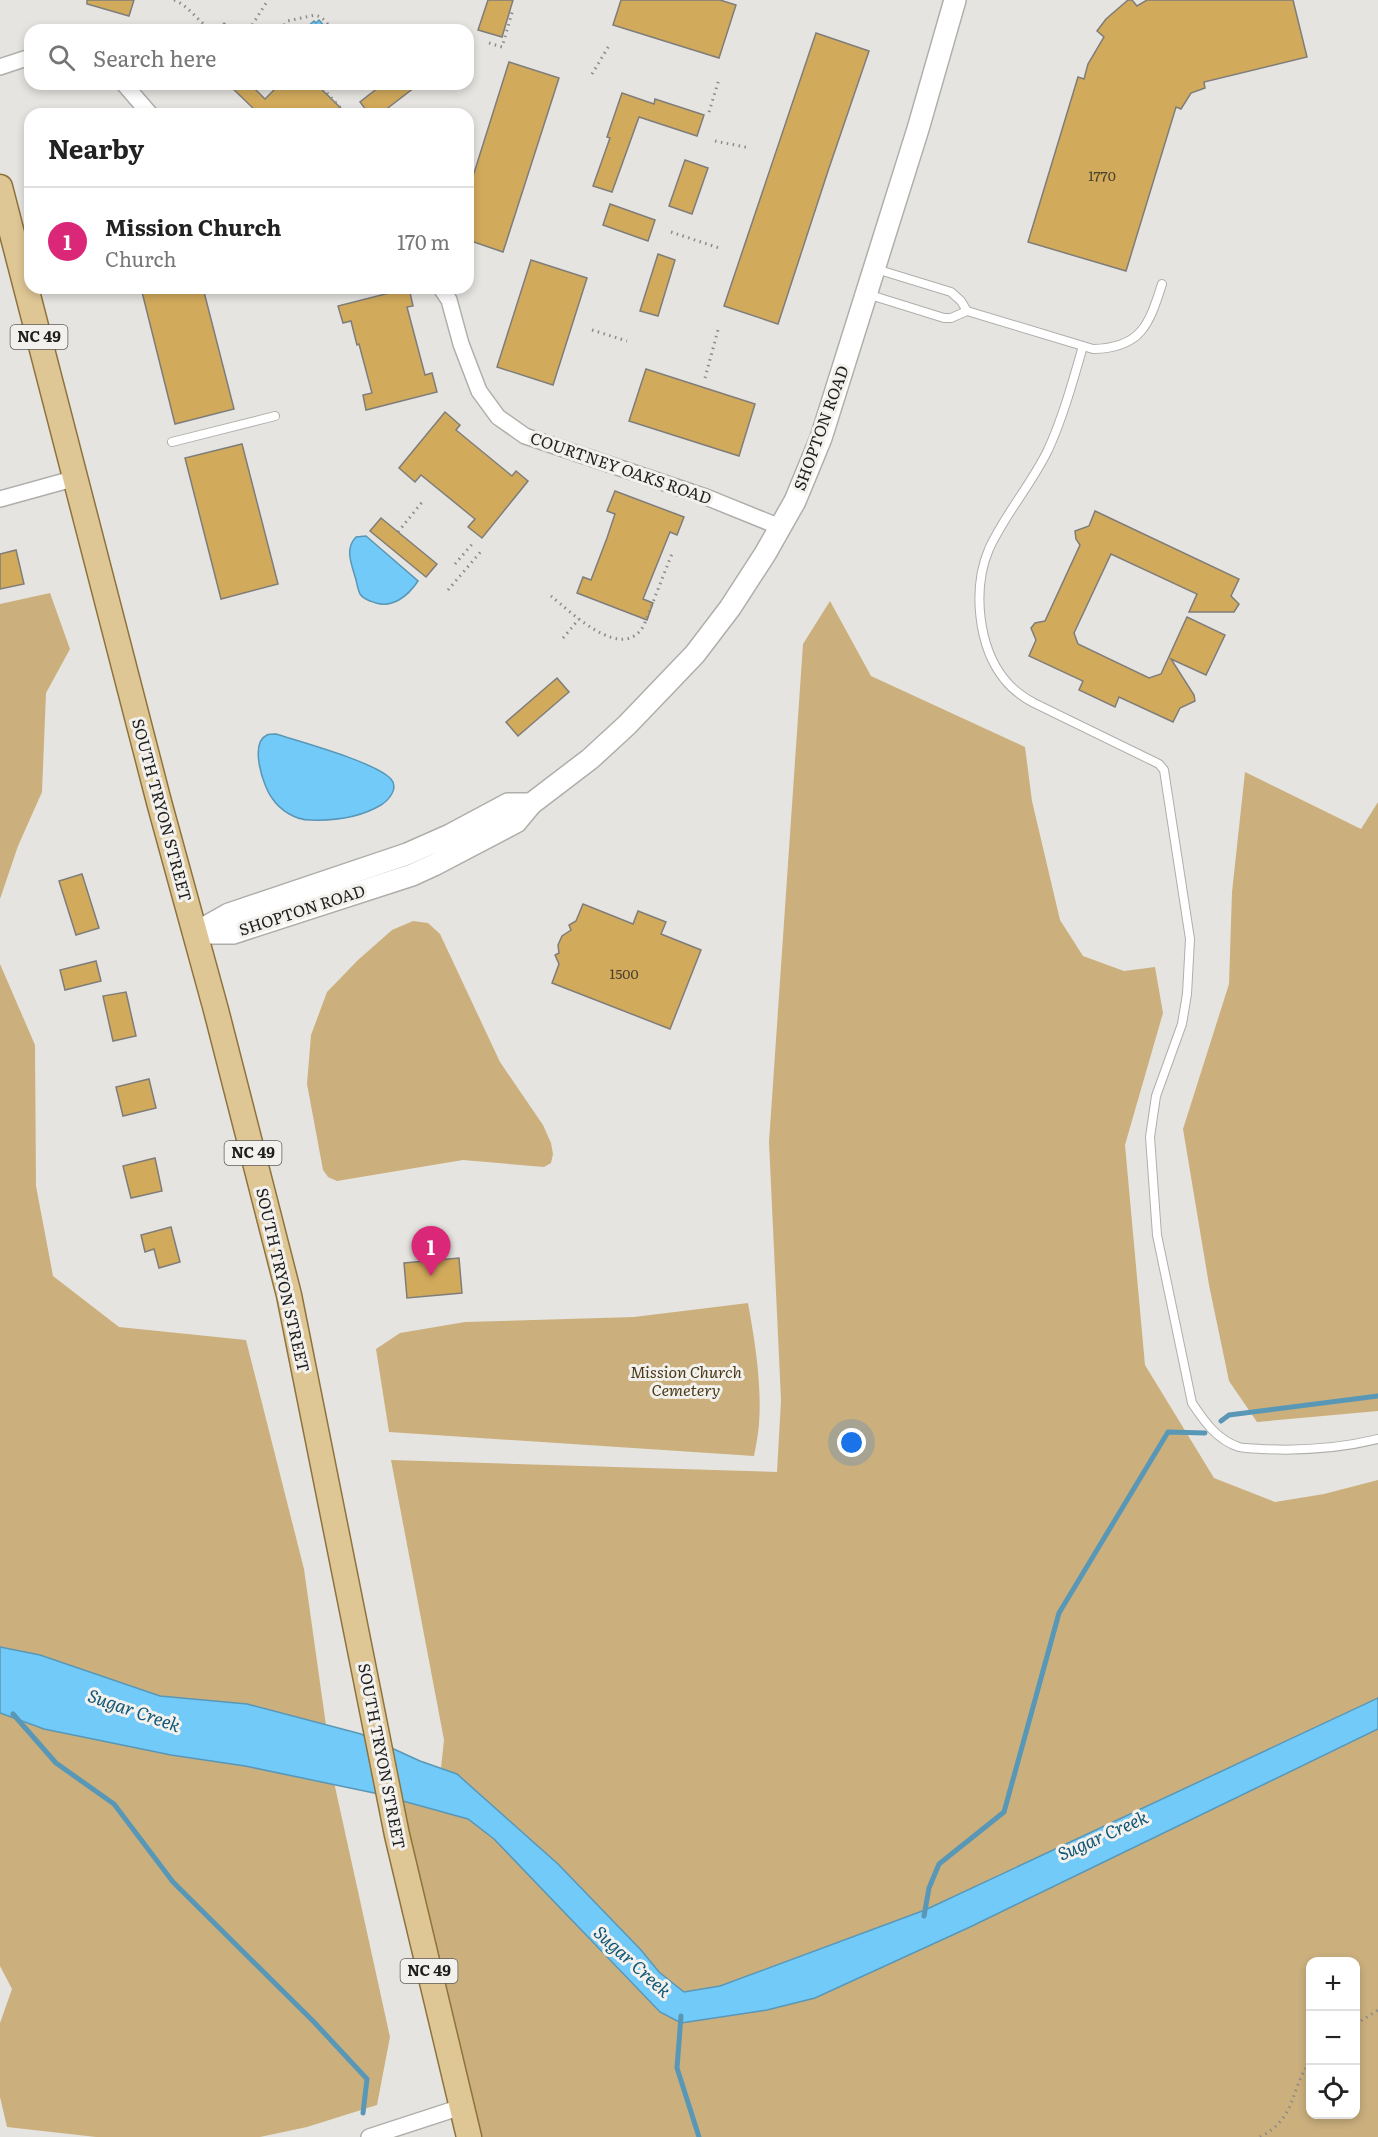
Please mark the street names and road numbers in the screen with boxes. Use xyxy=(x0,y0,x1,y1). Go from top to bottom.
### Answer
road number: NC 49 xyxy=(10,325,68,349)
street label: SHOPTON ROAD xyxy=(786,362,854,494)
street label: COURTNEY OAKS ROAD xyxy=(527,425,715,509)
street label: SOUTH TRYON STREET xyxy=(127,715,199,904)
street label: SHOPTON ROAD xyxy=(235,877,368,941)
road number: NC 49 xyxy=(224,1141,282,1165)
street label: SOUTH TRYON STREET xyxy=(251,1185,317,1375)
street label: SOUTH TRYON STREET xyxy=(353,1661,413,1851)
road number: NC 49 xyxy=(400,1959,458,1983)

